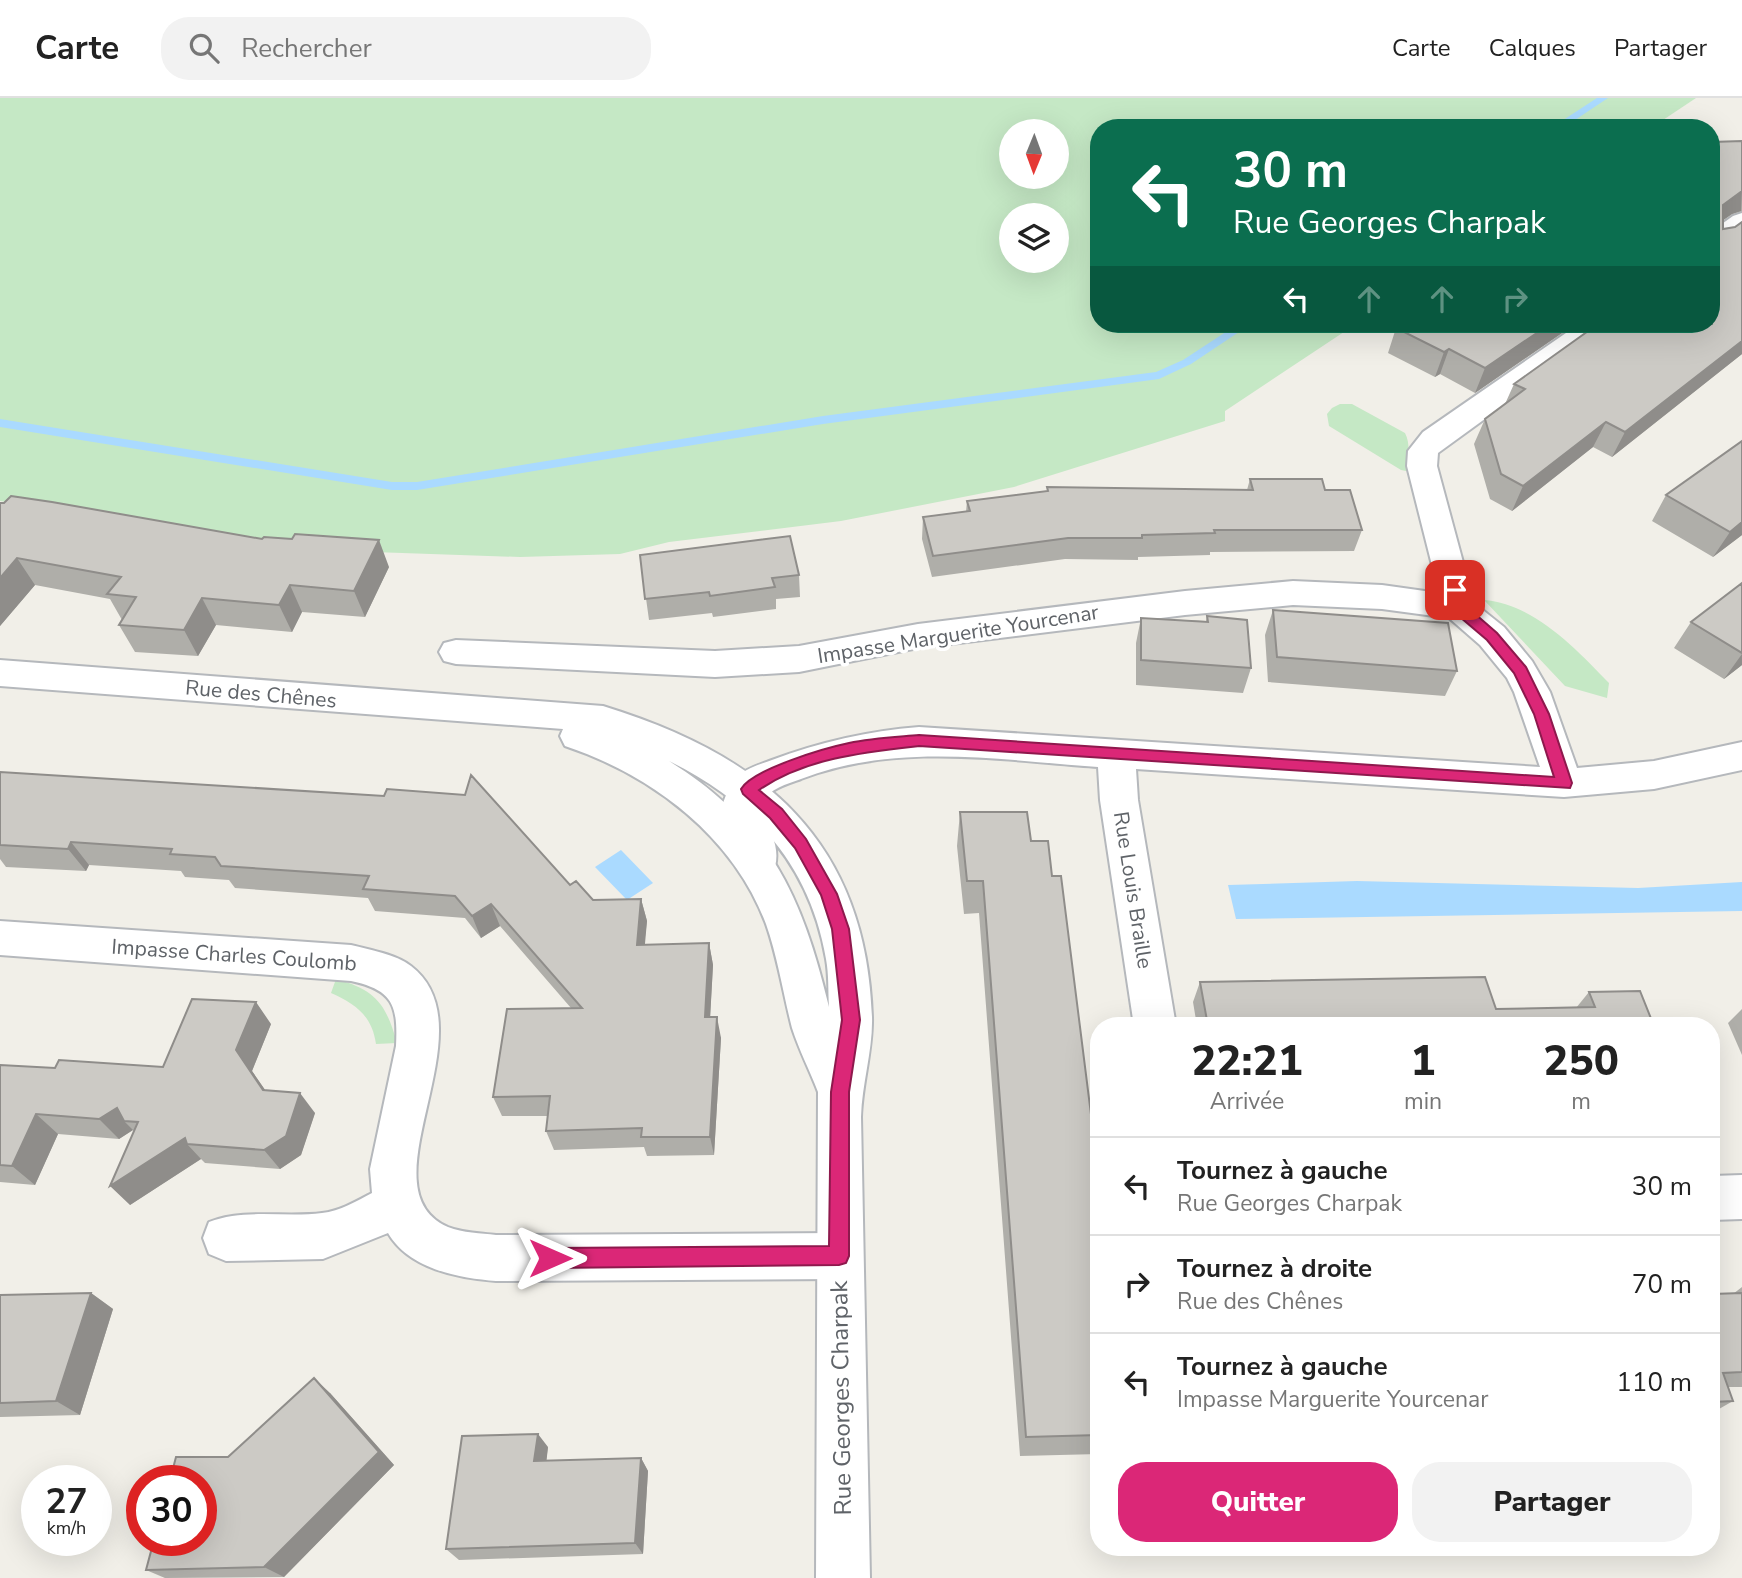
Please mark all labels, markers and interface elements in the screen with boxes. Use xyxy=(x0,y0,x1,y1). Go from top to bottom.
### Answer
search box xyxy=(161,17,651,80)
text: Carte xyxy=(35,26,119,71)
icon: search xyxy=(185,29,223,67)
text: Rechercher xyxy=(241,31,372,66)
text: Carte xyxy=(1392,32,1451,64)
text: Calques xyxy=(1489,32,1576,64)
text: Partager xyxy=(1614,32,1707,64)
north arrow xyxy=(999,119,1069,189)
map controls xyxy=(999,119,1069,273)
text: 30 m xyxy=(1233,137,1348,204)
icon: left xyxy=(1118,147,1209,238)
text: Rue Georges Charpak xyxy=(1233,201,1546,244)
button: layers xyxy=(999,203,1069,273)
icon: left xyxy=(1277,280,1315,318)
icon: ahead xyxy=(1350,280,1388,318)
icon: ahead xyxy=(1423,280,1461,318)
icon: right xyxy=(1496,280,1534,318)
pin xyxy=(1425,560,1485,620)
icon: arrive xyxy=(1436,571,1474,609)
street label: Impasse Marguerite Yourcenar xyxy=(815,598,1101,670)
street label: Rue des Chênes xyxy=(184,673,338,715)
street label: Rue Louis Braille xyxy=(1107,809,1159,971)
street label: Impasse Charles Coulomb xyxy=(110,932,358,978)
text: 22:21 xyxy=(1191,1033,1303,1090)
text: 1 xyxy=(1410,1033,1436,1090)
text: 250 xyxy=(1543,1033,1619,1090)
text: Arrivée xyxy=(1210,1086,1284,1117)
text: min xyxy=(1404,1086,1442,1117)
text: m xyxy=(1571,1086,1591,1117)
text: Tournez à gauche xyxy=(1177,1153,1388,1188)
icon: left xyxy=(1118,1167,1156,1205)
text: 30 m xyxy=(1632,1169,1692,1204)
text: Rue Georges Charpak xyxy=(1177,1188,1402,1219)
position arrow xyxy=(513,1221,587,1295)
text: Tournez à droite xyxy=(1177,1251,1372,1286)
icon: right xyxy=(1118,1265,1156,1303)
text: 70 m xyxy=(1632,1267,1692,1302)
street label: Rue Georges Charpak xyxy=(823,1279,859,1516)
text: Rue des Chênes xyxy=(1177,1286,1343,1317)
text: Tournez à gauche xyxy=(1177,1349,1388,1384)
icon: left xyxy=(1118,1363,1156,1401)
text: 110 m xyxy=(1616,1365,1692,1400)
text: Impasse Marguerite Yourcenar xyxy=(1177,1384,1488,1415)
button: Quitter xyxy=(1118,1462,1398,1542)
button: Partager xyxy=(1412,1462,1692,1542)
speed limit sign: 30 xyxy=(126,1465,217,1556)
text: 27 xyxy=(45,1478,88,1525)
text: km/h xyxy=(47,1516,86,1540)

